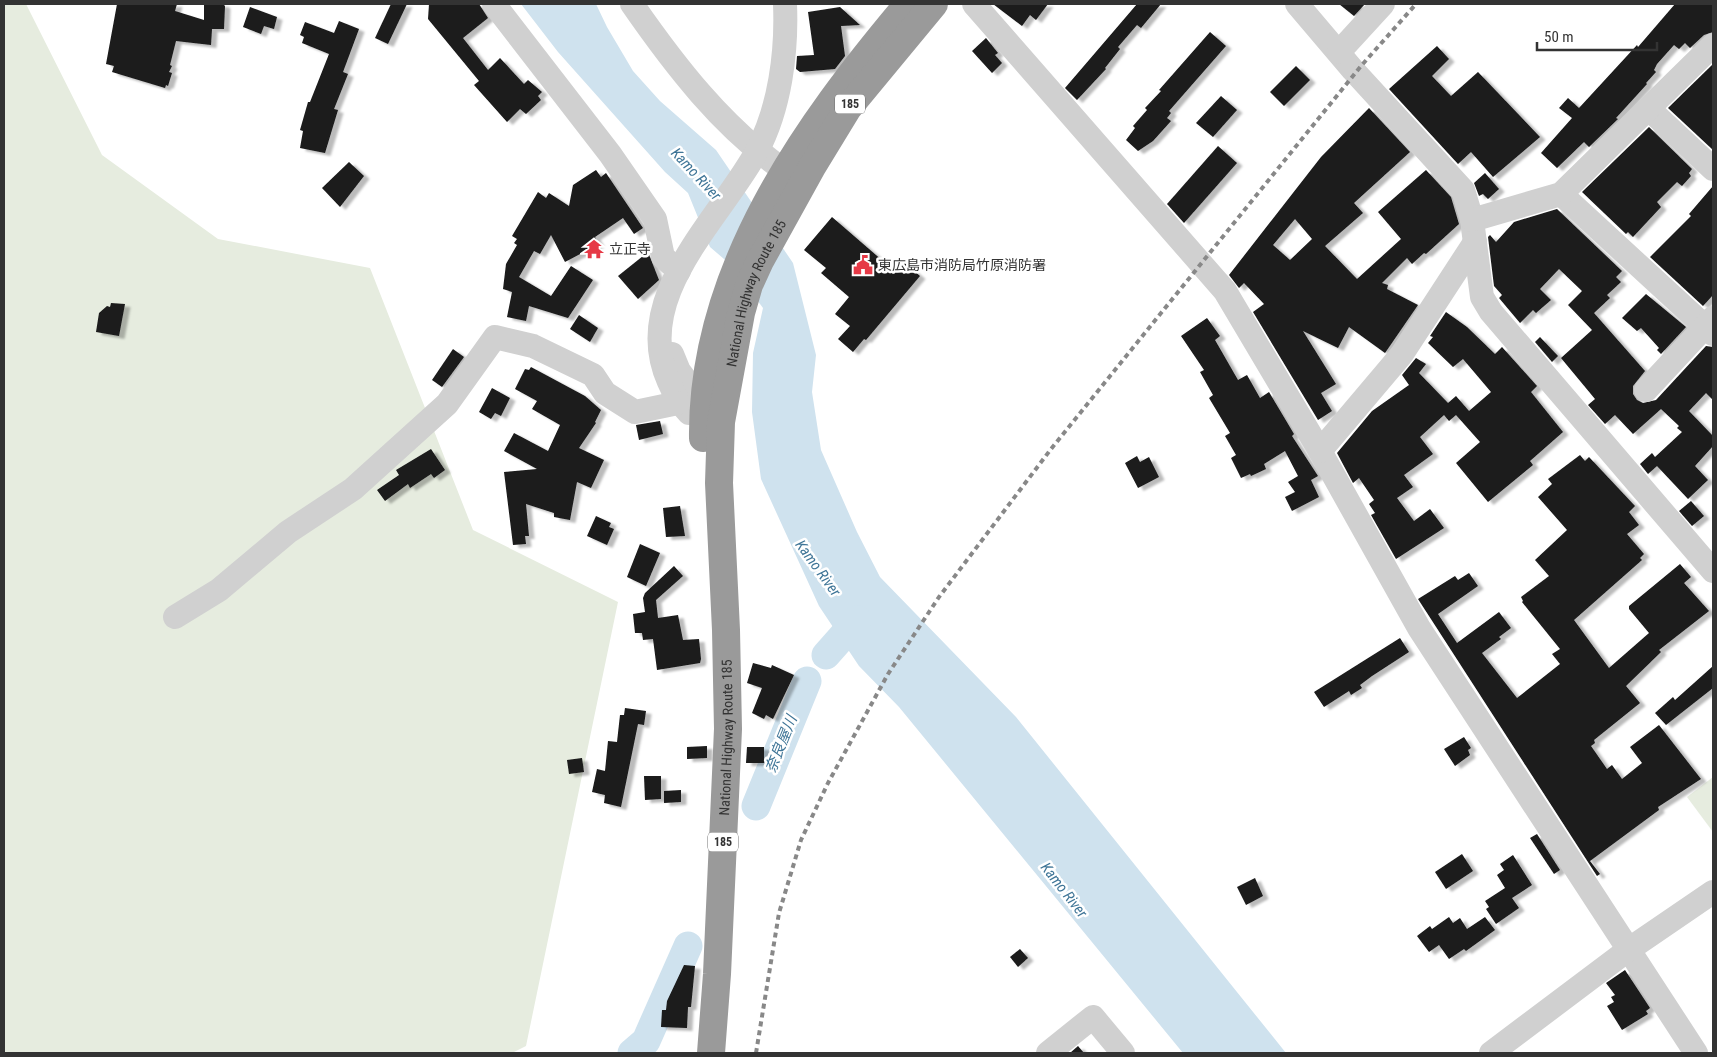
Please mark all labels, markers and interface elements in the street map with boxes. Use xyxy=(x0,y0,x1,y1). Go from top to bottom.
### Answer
scale bar xyxy=(1537,20,1657,52)
text: 50 m xyxy=(1544,28,1574,46)
road number: 185 xyxy=(835,95,865,114)
water label: Kamo River xyxy=(667,144,725,204)
street label: National Highway Route 185 xyxy=(723,217,789,368)
temple icon: 立正寺 xyxy=(583,238,605,260)
place label: 立正寺 xyxy=(609,241,651,257)
public building icon: 東広島市消防局竹原消防署 xyxy=(852,254,874,276)
place label: 東広島市消防局竹原消防署 xyxy=(878,257,1046,273)
water label: Kamo River xyxy=(792,536,845,600)
street label: National Highway Route 185 xyxy=(716,659,736,816)
water label: 奈良屋川 xyxy=(761,711,801,775)
road number: 185 xyxy=(708,832,738,852)
water label: Kamo River xyxy=(1037,859,1091,922)

